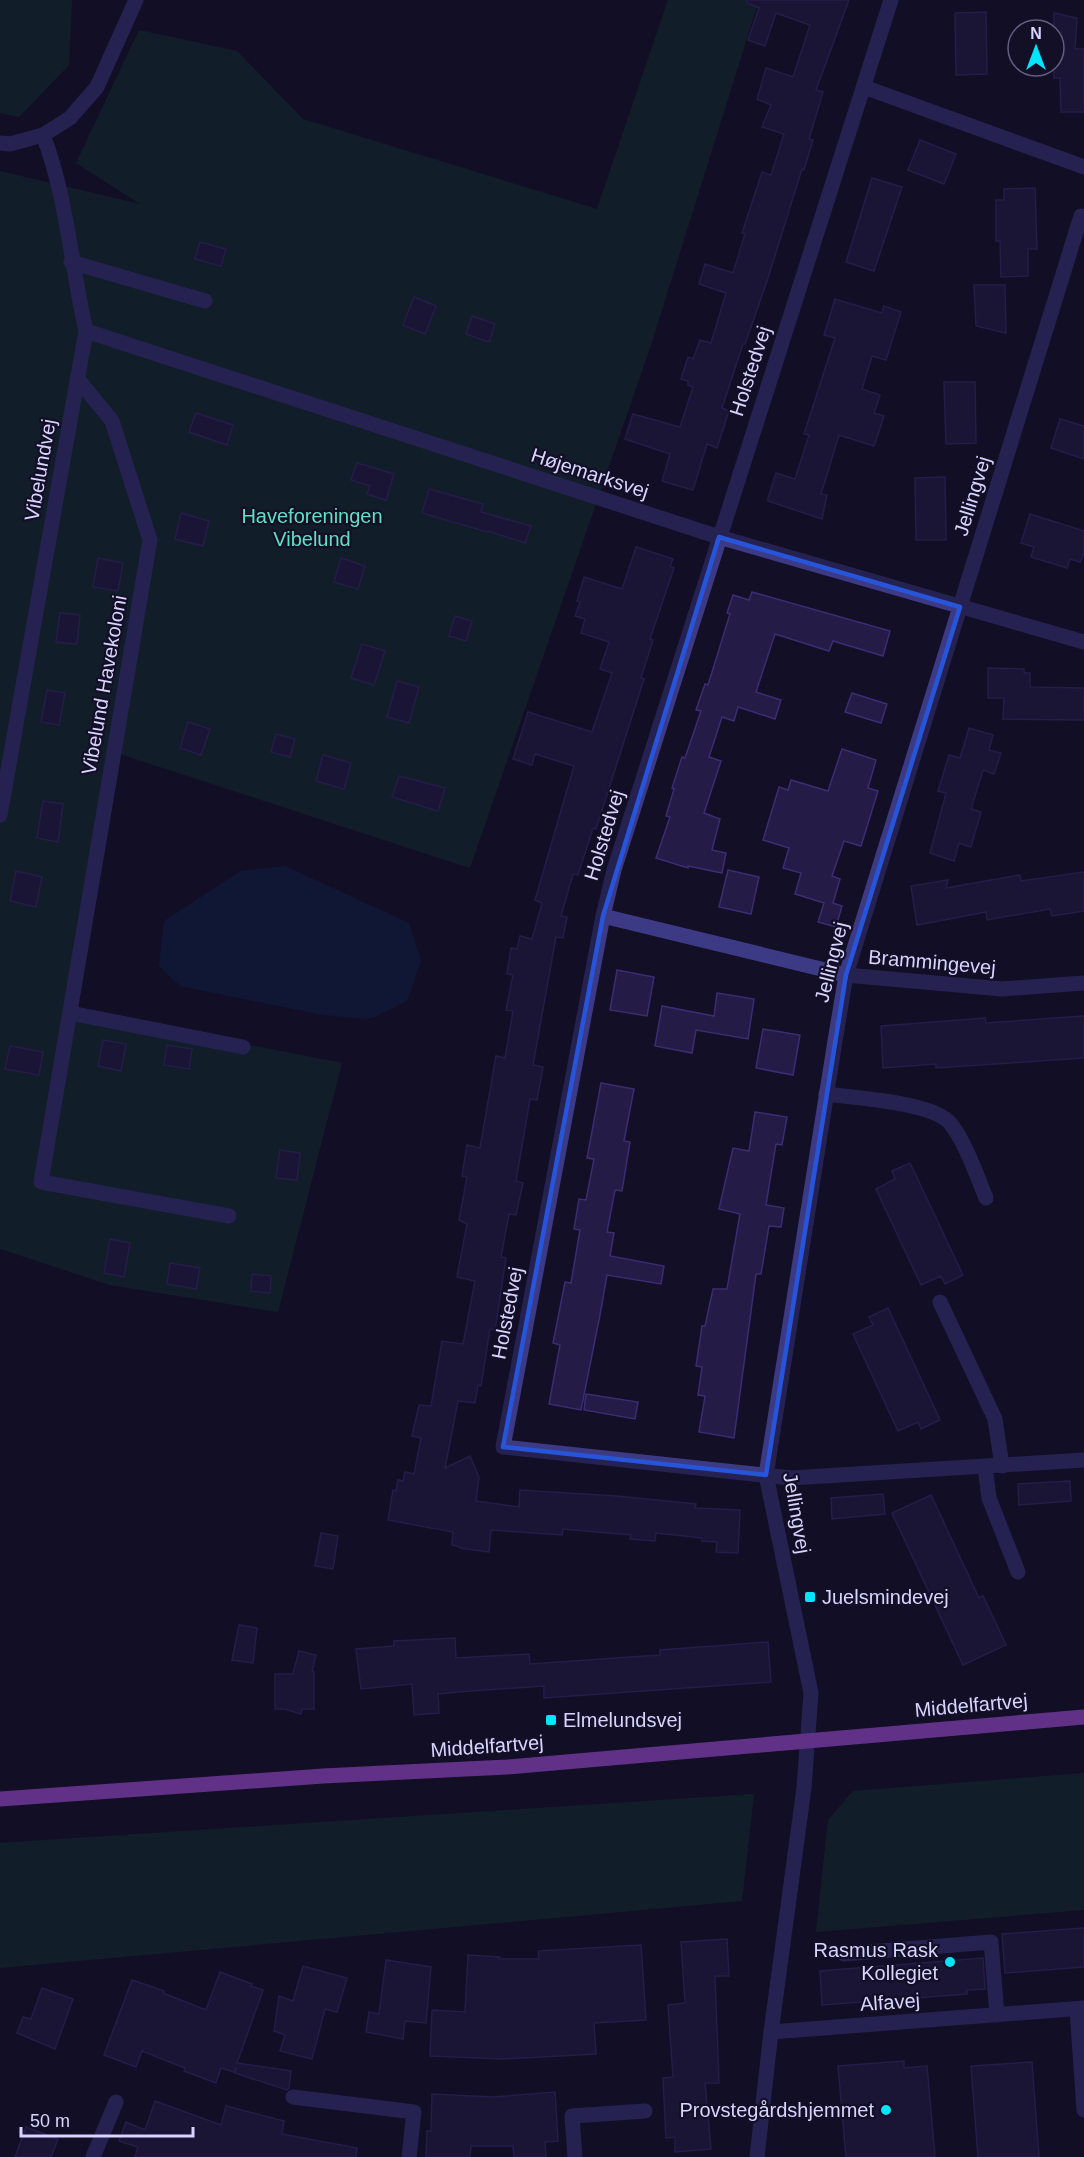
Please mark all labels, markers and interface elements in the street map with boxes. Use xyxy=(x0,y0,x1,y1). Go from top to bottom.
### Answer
north arrow xyxy=(1006,18,1066,78)
text: N xyxy=(1030,25,1042,42)
street label: Holstedvej xyxy=(725,323,775,419)
street label: Vibelundvej xyxy=(20,417,60,523)
street label: Højemarksvej xyxy=(528,444,652,502)
street label: Jellingvej xyxy=(949,453,995,539)
park label: Haveforeningen Vibelund xyxy=(241,505,383,550)
street label: Vibelund Havekoloni xyxy=(77,593,131,777)
street label: Holstedvej xyxy=(580,787,628,883)
street label: Jellingvej xyxy=(810,919,852,1005)
street label: Brammingevej xyxy=(867,945,997,979)
street label: Holstedvej xyxy=(487,1265,527,1361)
street label: Jellingvej xyxy=(779,1471,815,1555)
place label: Juelsmindevej xyxy=(822,1586,949,1608)
marker: Juelsmindevej xyxy=(803,1590,817,1604)
street label: Middelfartvej xyxy=(914,1689,1028,1721)
place label: Elmelundsvej xyxy=(563,1709,682,1731)
marker: Elmelundsvej xyxy=(544,1713,558,1727)
street label: Middelfartvej xyxy=(430,1731,544,1761)
place label: Rasmus Rask Kollegiet xyxy=(814,1939,939,1984)
marker: Rasmus Rask Kollegiet xyxy=(943,1955,957,1969)
street label: Alfavej xyxy=(859,1989,921,2015)
place label: Provstegårdshjemmet xyxy=(679,2099,874,2121)
scale bar xyxy=(21,2100,194,2138)
marker: Provstegårdshjemmet xyxy=(879,2103,893,2117)
text: 50 m xyxy=(30,2111,70,2131)

